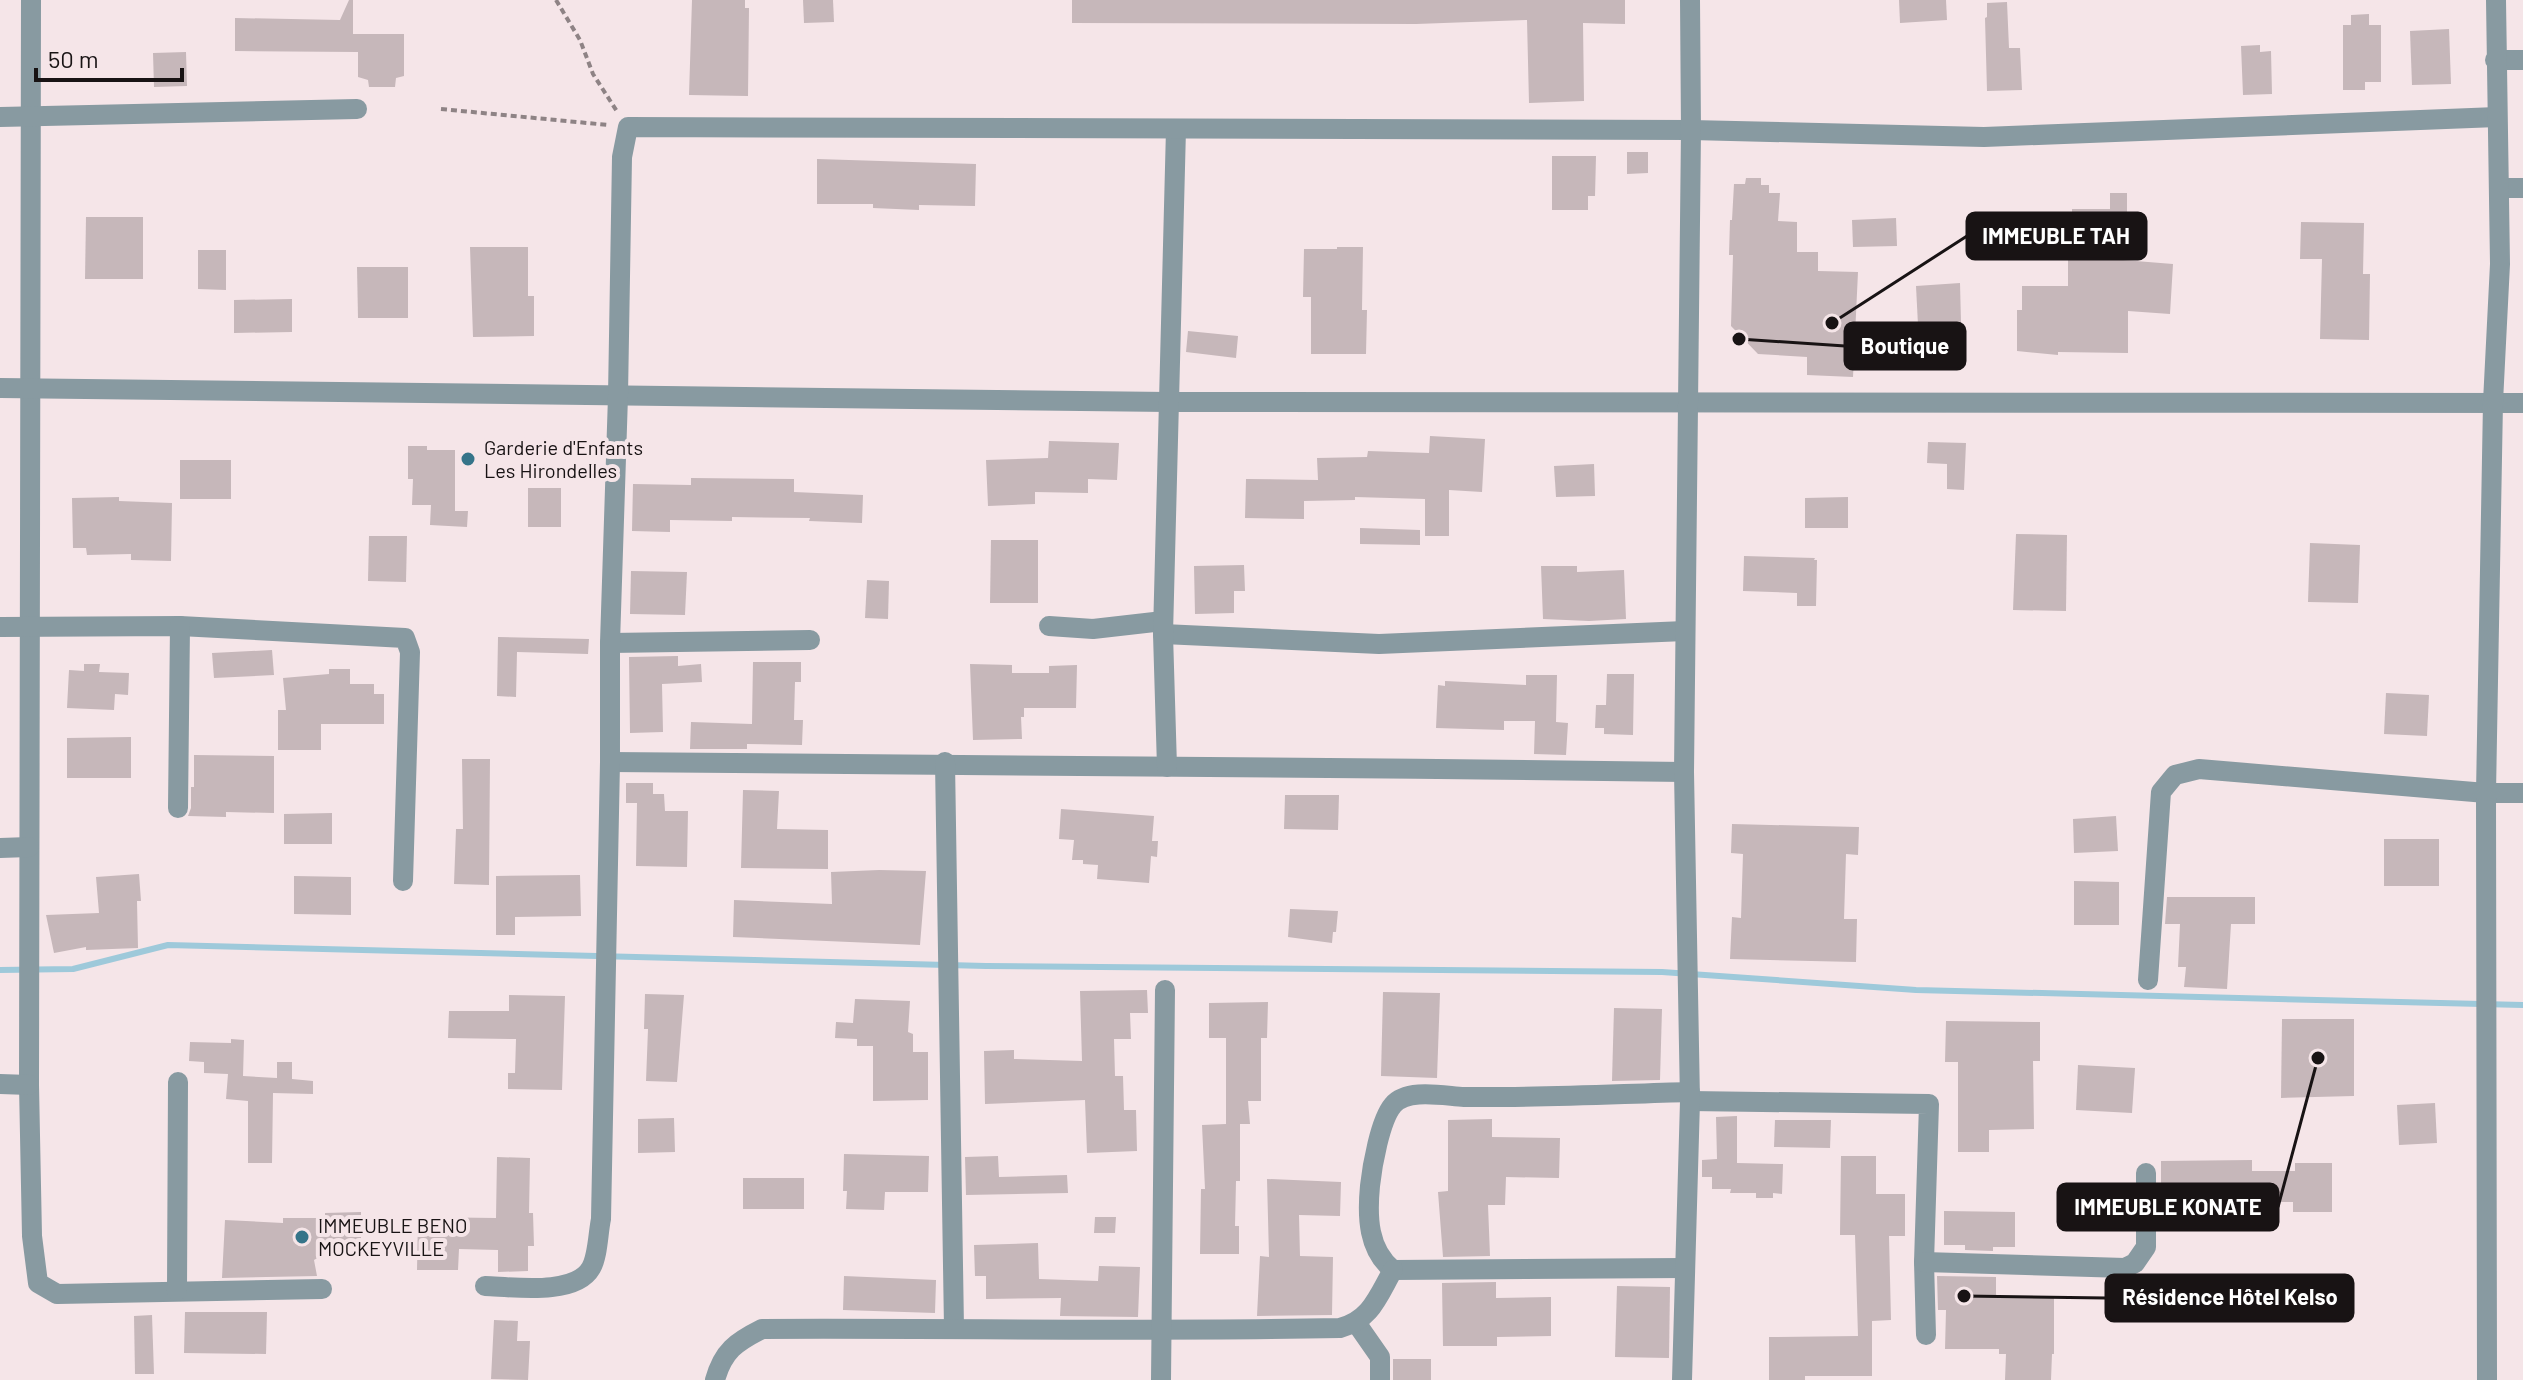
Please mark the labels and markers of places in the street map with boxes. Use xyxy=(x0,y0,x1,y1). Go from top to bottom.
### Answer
callout: IMMEUBLE TAH xyxy=(1967,213,2146,259)
callout: Boutique xyxy=(1845,323,1965,369)
place label: Garderie d'Enfants Les Hirondelles xyxy=(484,435,643,482)
marker: Garderie d'Enfants Les Hirondelles xyxy=(459,450,477,468)
callout: IMMEUBLE KONATE xyxy=(2058,1184,2278,1230)
place label: IMMEUBLE BENO MOCKEYVILLE xyxy=(318,1213,467,1260)
marker: IMMEUBLE BENO MOCKEYVILLE xyxy=(293,1228,311,1246)
callout: Résidence Hôtel Kelso xyxy=(2106,1275,2353,1321)

